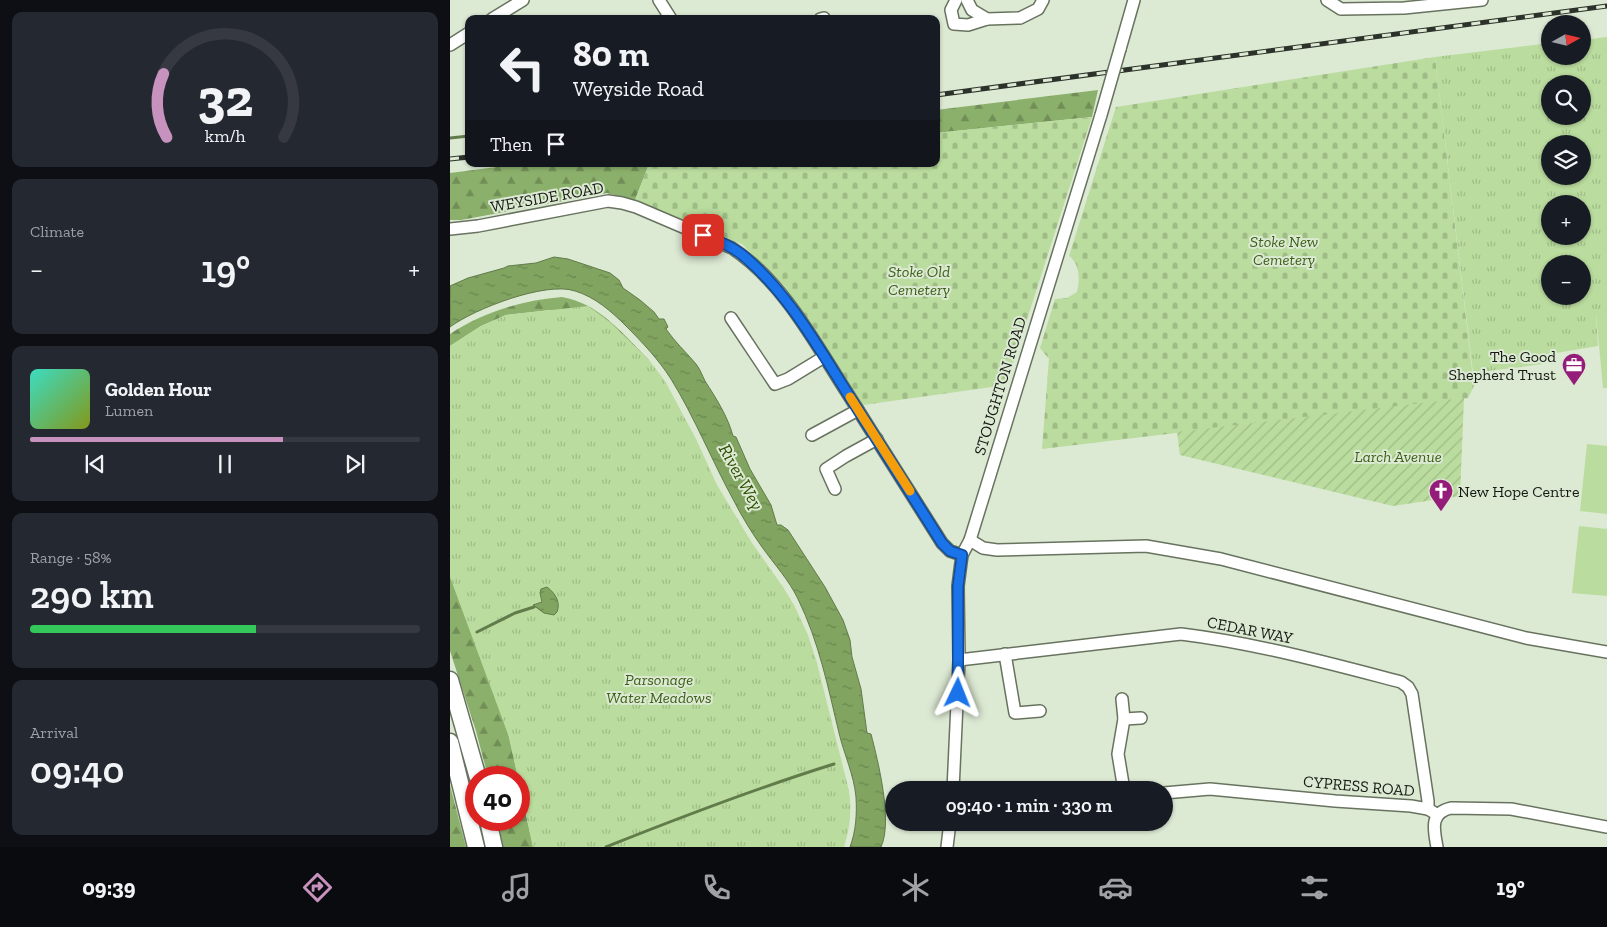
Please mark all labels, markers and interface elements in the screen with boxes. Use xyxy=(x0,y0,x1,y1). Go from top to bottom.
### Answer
north arrow xyxy=(1541,15,1591,65)
map controls xyxy=(1541,15,1591,305)
text: 80 m xyxy=(573,33,649,75)
icon: left xyxy=(490,35,555,100)
text: 32 xyxy=(197,67,253,129)
text: Weyside Road xyxy=(573,75,704,102)
button: search xyxy=(1541,75,1591,125)
text: km/h xyxy=(205,125,245,147)
icon: arrive xyxy=(542,130,570,158)
text: Then xyxy=(490,133,532,156)
button: layers xyxy=(1541,135,1591,185)
street label: WEYSIDE ROAD xyxy=(489,178,605,216)
button: + xyxy=(1541,195,1591,245)
pin xyxy=(682,214,724,256)
icon: arrive xyxy=(689,221,717,249)
text: Climate xyxy=(30,222,84,241)
park label: Stoke New Cemetery xyxy=(1250,232,1318,269)
text: 19° xyxy=(201,246,250,292)
text: − xyxy=(30,253,43,286)
text: + xyxy=(408,253,420,286)
button: − xyxy=(1541,255,1591,305)
park label: Stoke Old Cemetery xyxy=(888,262,951,299)
street label: STOUGHTON ROAD xyxy=(970,315,1030,457)
place label: The Good Shepherd Trust xyxy=(1449,347,1556,384)
office icon: The Good Shepherd Trust xyxy=(1561,352,1587,386)
text: Golden Hour xyxy=(105,378,212,401)
text: Lumen xyxy=(105,401,153,420)
water label: River Wey xyxy=(714,440,768,514)
park label: Larch Avenue xyxy=(1354,447,1442,466)
icon: previous xyxy=(81,450,109,478)
icon: pause xyxy=(211,450,239,478)
icon: next xyxy=(341,450,369,478)
church icon: New Hope Centre xyxy=(1428,478,1454,512)
place label: New Hope Centre xyxy=(1458,482,1579,501)
text: Range · 58% xyxy=(30,548,112,567)
text: 290 km xyxy=(30,572,154,618)
street label: CEDAR WAY xyxy=(1206,612,1295,648)
position arrow xyxy=(931,666,983,718)
park label: Parsonage Water Meadows xyxy=(606,670,712,707)
text: Arrival xyxy=(30,723,78,742)
text: 09:40 xyxy=(30,747,124,793)
speed limit sign: 40 xyxy=(465,766,530,831)
street label: CYPRESS ROAD xyxy=(1302,772,1416,800)
text: 09:40 · 1 min · 330 m xyxy=(946,794,1112,817)
icon: directions xyxy=(300,870,335,905)
icon: music xyxy=(499,870,534,905)
icon: phone xyxy=(699,870,734,905)
icon: climate xyxy=(898,870,933,905)
icon: car xyxy=(1098,870,1133,905)
icon: filters xyxy=(1297,870,1332,905)
text: 09:39 xyxy=(82,874,136,901)
text: 19° xyxy=(1496,874,1525,901)

